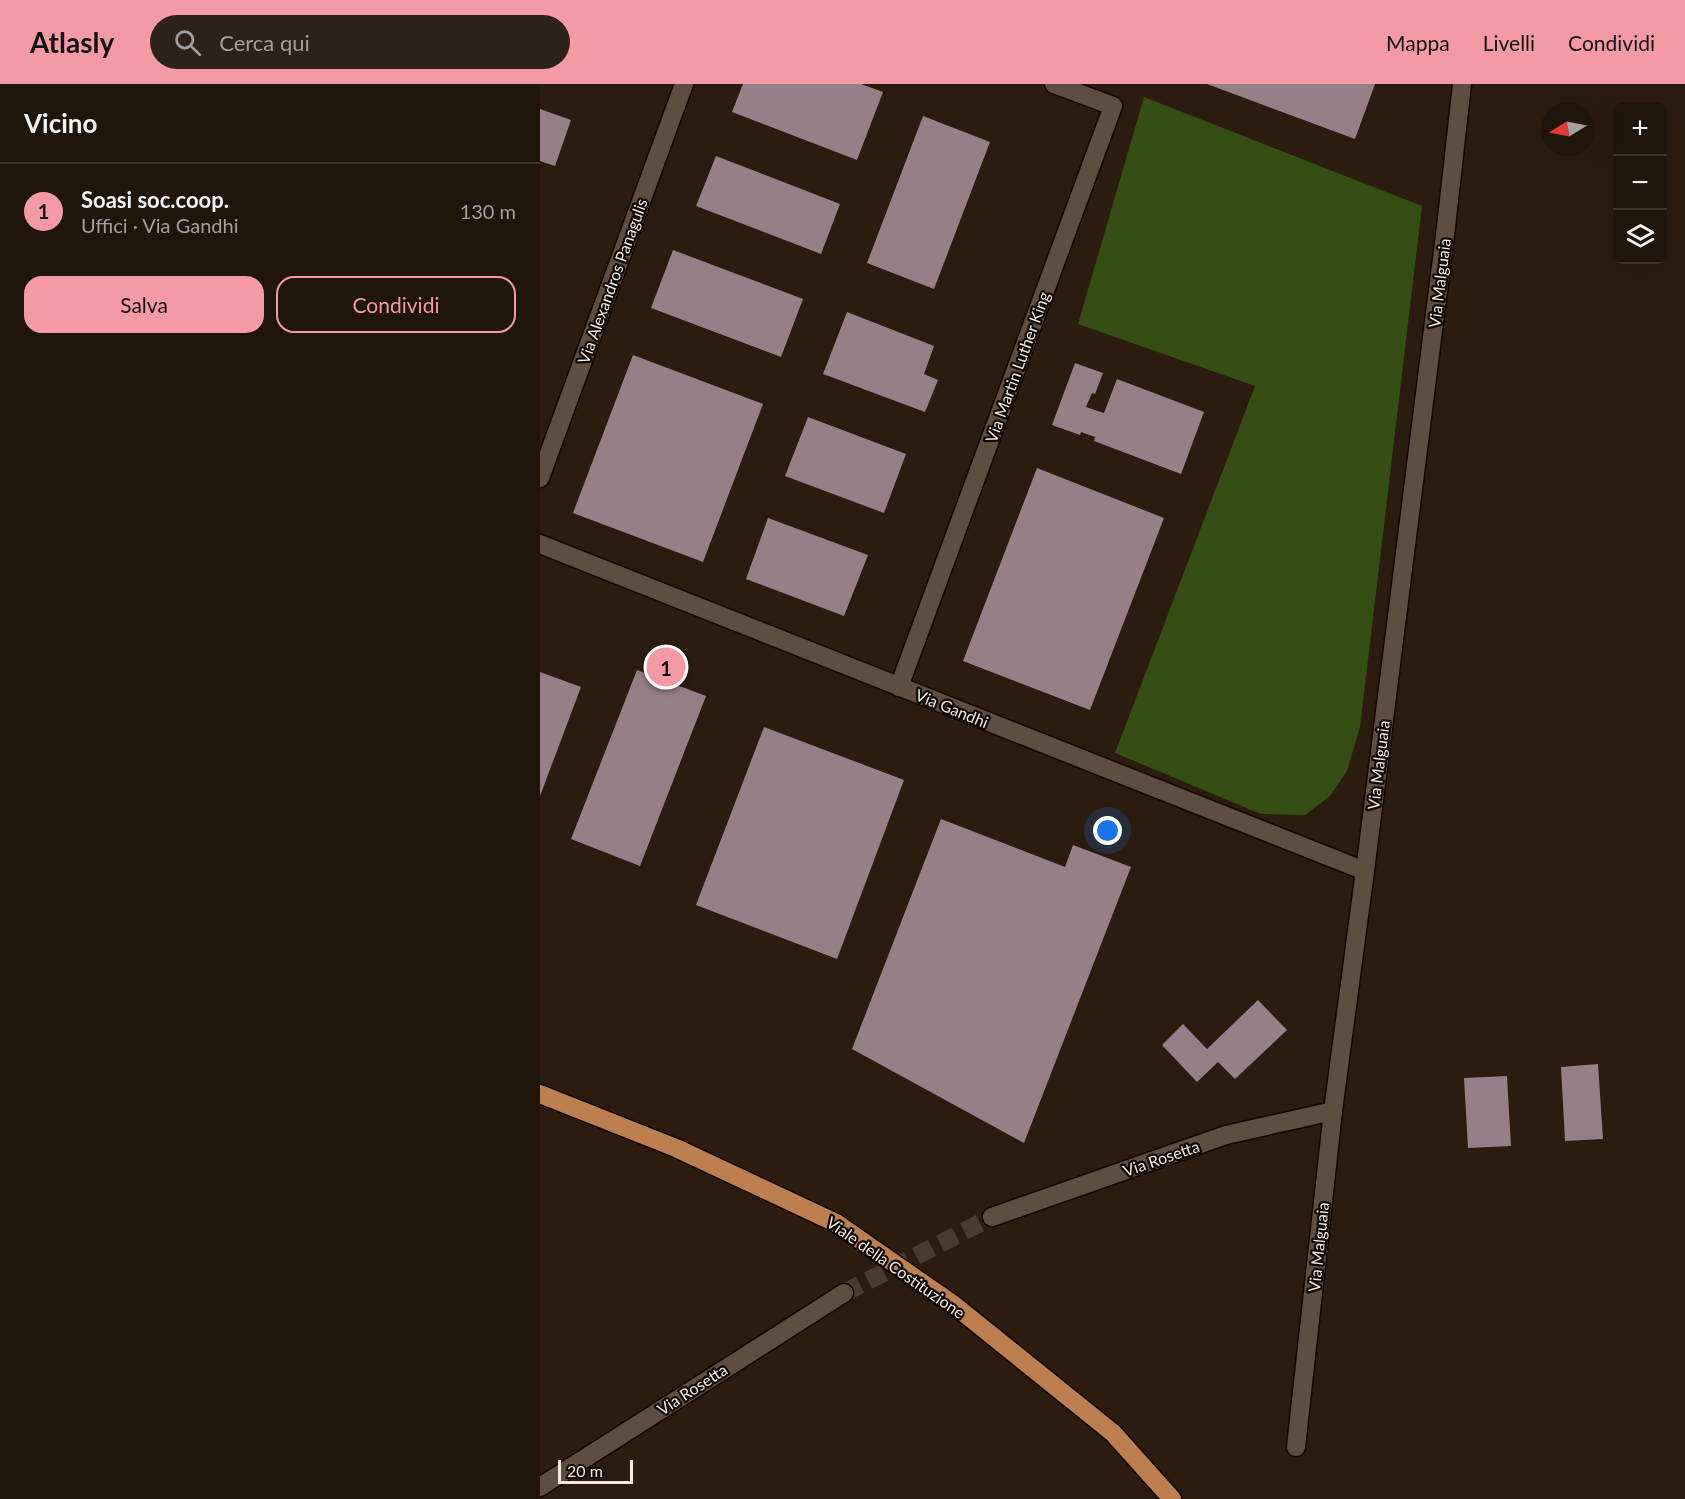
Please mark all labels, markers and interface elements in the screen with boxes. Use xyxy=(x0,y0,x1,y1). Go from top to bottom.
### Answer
search box xyxy=(150,15,570,69)
text: Atlasly xyxy=(30,25,114,59)
icon: search xyxy=(171,26,204,59)
text: Cerca qui xyxy=(219,29,310,56)
text: Mappa xyxy=(1386,30,1450,55)
text: Livelli xyxy=(1483,30,1535,55)
text: Condividi xyxy=(1568,30,1655,55)
north arrow xyxy=(1541,102,1595,156)
map controls xyxy=(1613,102,1667,264)
button: + xyxy=(1613,102,1667,156)
text: Vicino xyxy=(24,107,97,139)
button: − xyxy=(1613,156,1667,210)
text: Soasi soc.coop. xyxy=(81,186,229,213)
street label: Via Alexandros Panagulis xyxy=(573,196,651,366)
text: 1 xyxy=(38,199,49,223)
text: 130 m xyxy=(460,199,516,223)
button: layers xyxy=(1613,210,1667,264)
text: Uffici · Via Gandhi xyxy=(81,213,239,237)
street label: Via Malguaia xyxy=(1424,237,1454,329)
button: Salva xyxy=(24,276,264,333)
button: Condividi xyxy=(276,276,516,333)
street label: Via Martin Luther King xyxy=(981,289,1053,445)
pin: 1 xyxy=(646,644,686,690)
street label: Via Gandhi xyxy=(913,685,991,731)
street label: Via Malguaia xyxy=(1363,719,1393,811)
your location xyxy=(1093,816,1122,845)
street label: Via Rosetta xyxy=(1120,1136,1202,1180)
street label: Via Malguaia xyxy=(1304,1201,1332,1293)
street label: Viale della Costituzione xyxy=(823,1212,969,1322)
street label: Via Rosetta xyxy=(653,1359,731,1419)
scale bar xyxy=(558,1457,633,1484)
text: 20 m xyxy=(567,1461,603,1480)

